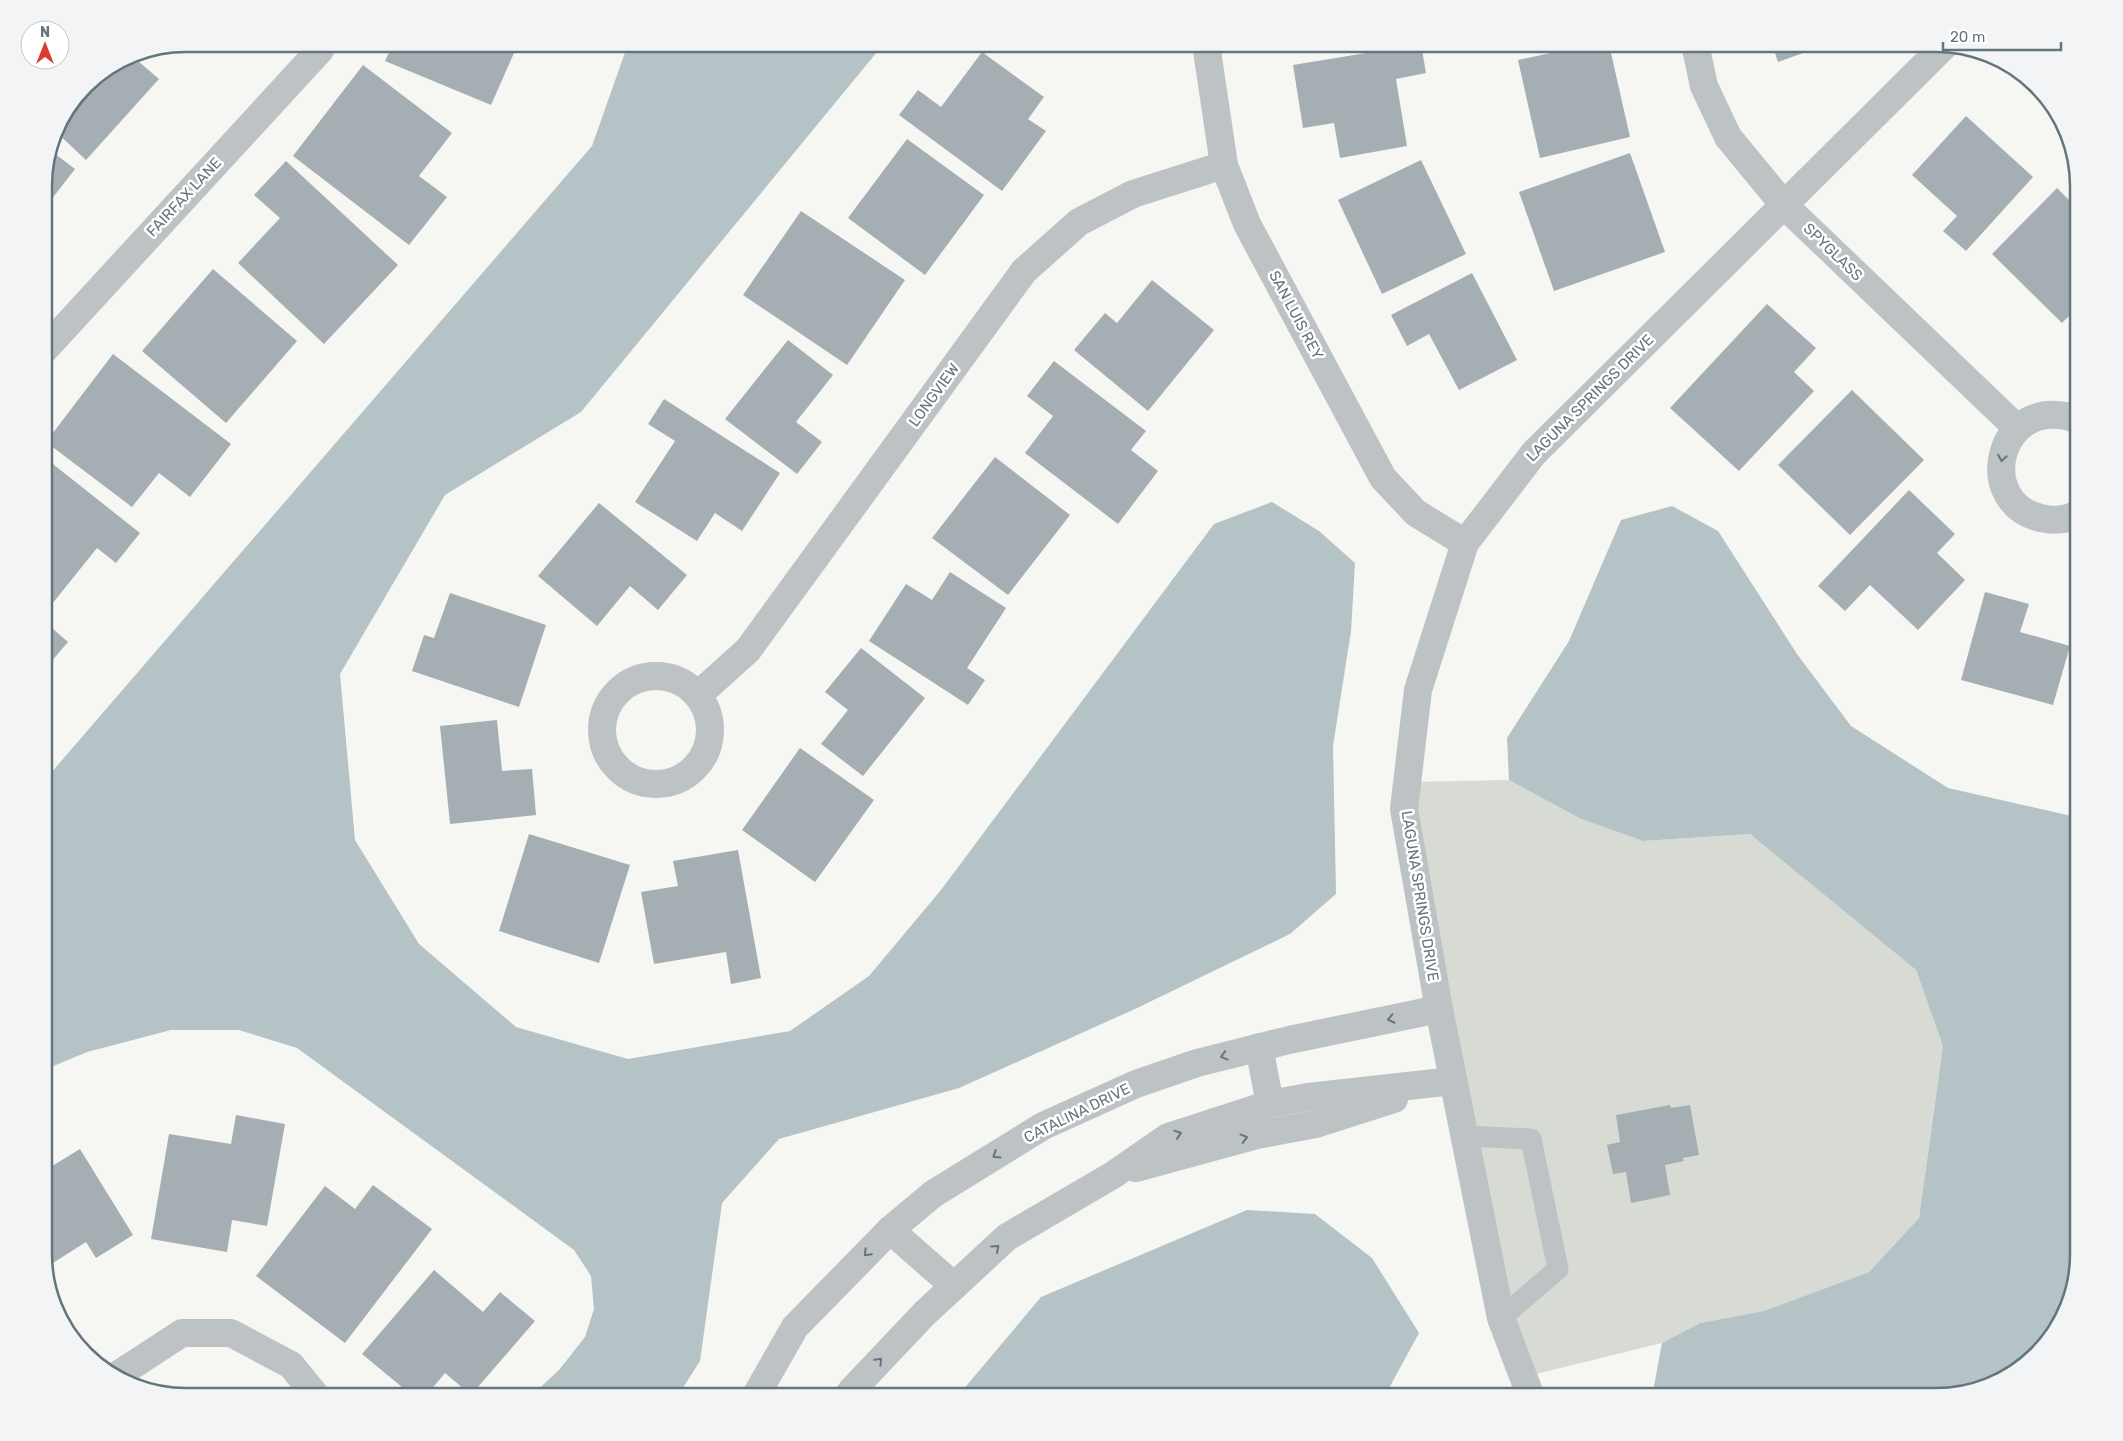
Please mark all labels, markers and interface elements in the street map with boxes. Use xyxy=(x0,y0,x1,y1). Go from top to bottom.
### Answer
north arrow xyxy=(20,20,70,70)
scale bar xyxy=(1943,20,2060,52)
text: N xyxy=(40,24,50,41)
text: 20 m xyxy=(1950,28,1985,46)
street label: FAIRFAX LANE xyxy=(143,154,225,240)
street label: SPYGLASS xyxy=(1800,219,1866,285)
street label: SAN LUIS REY xyxy=(1265,268,1327,363)
street label: LAGUNA SPRINGS DRIVE xyxy=(1523,331,1657,465)
street label: LONGVIEW xyxy=(905,360,963,430)
one-way arrow xyxy=(1998,454,2008,463)
street label: LAGUNA SPRINGS DRIVE xyxy=(1398,809,1442,983)
one-way arrow xyxy=(1386,1013,1395,1024)
one-way arrow xyxy=(1220,1050,1229,1061)
street label: CATALINA DRIVE xyxy=(1021,1080,1133,1146)
one-way arrow xyxy=(1173,1130,1182,1140)
one-way arrow xyxy=(1240,1134,1248,1144)
one-way arrow xyxy=(992,1148,1001,1158)
one-way arrow xyxy=(990,1244,999,1253)
one-way arrow xyxy=(864,1247,873,1256)
one-way arrow xyxy=(873,1357,882,1366)

